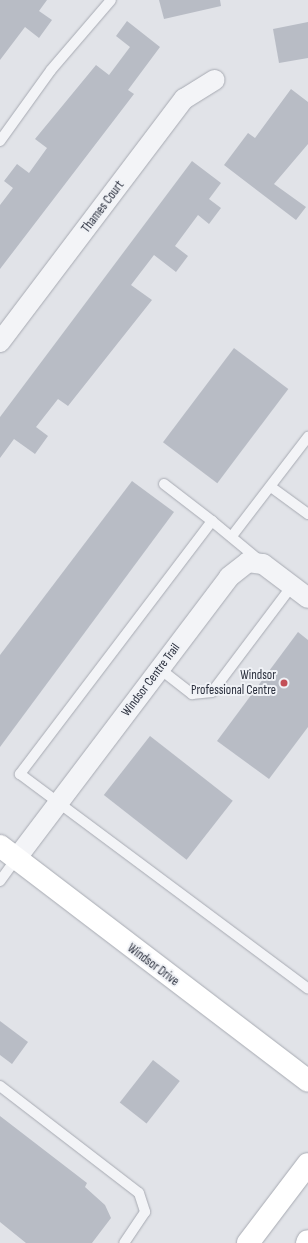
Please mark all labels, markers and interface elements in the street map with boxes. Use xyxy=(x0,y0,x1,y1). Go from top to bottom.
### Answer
street label: Thames Court xyxy=(78,178,128,236)
street label: Windsor Centre Trail xyxy=(119,640,183,720)
place label: Windsor Professional Centre xyxy=(191,668,276,699)
marker: Windsor Professional Centre xyxy=(279,678,289,688)
street label: Windsor Drive xyxy=(124,941,182,989)

